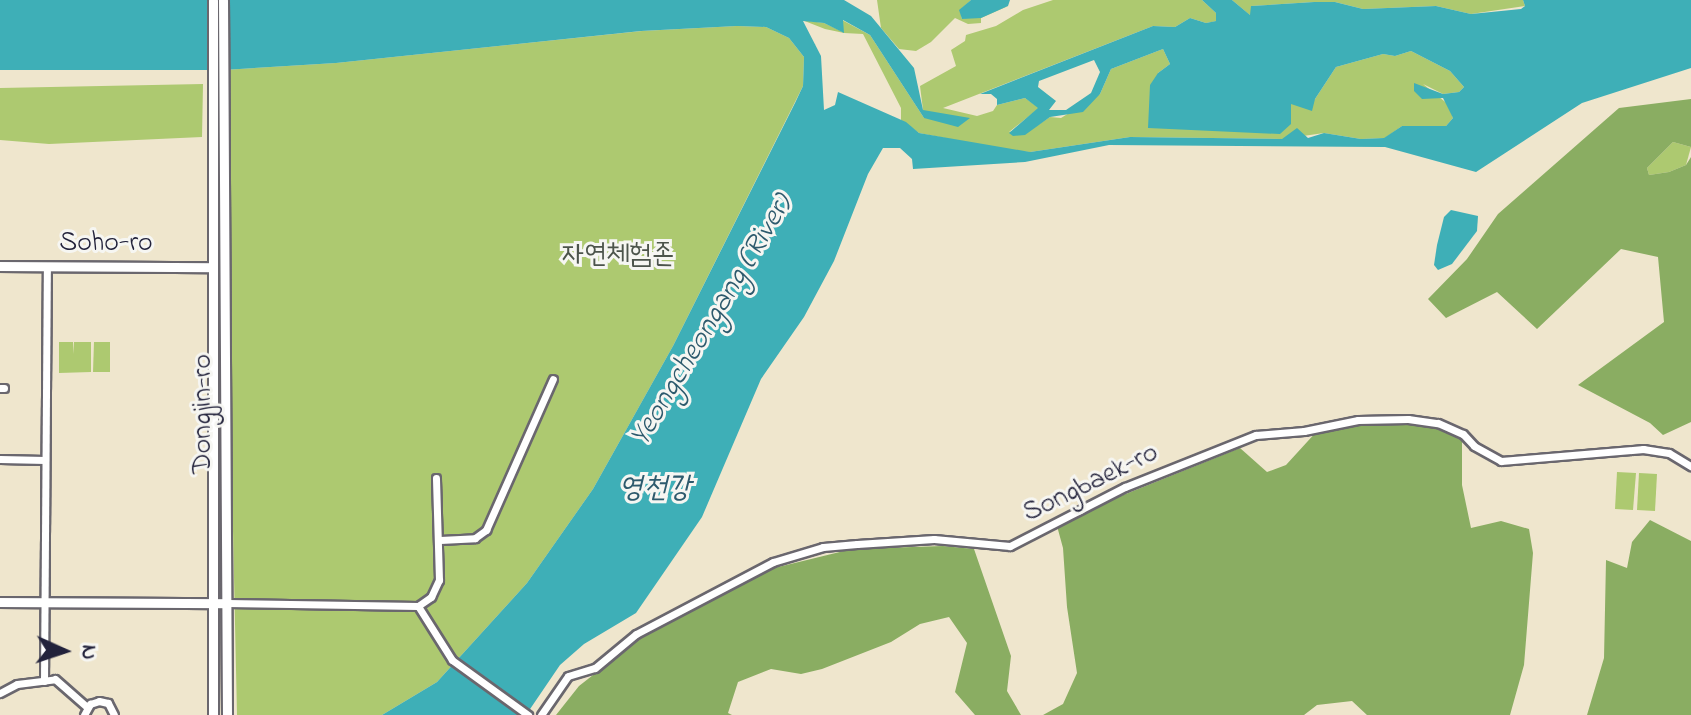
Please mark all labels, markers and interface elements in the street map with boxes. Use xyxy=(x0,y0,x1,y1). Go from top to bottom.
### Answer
water label: Yeongcheongang (River) xyxy=(623,189,801,453)
street label: Soho-ro xyxy=(59,227,153,261)
park label: 자연체험존 xyxy=(562,239,674,273)
street label: Dongjin-ro xyxy=(187,354,221,474)
street label: Songbaek-ro xyxy=(1018,437,1164,531)
water label: 영천강 xyxy=(619,471,691,507)
north arrow xyxy=(24,611,104,691)
text: N xyxy=(72,644,104,661)

